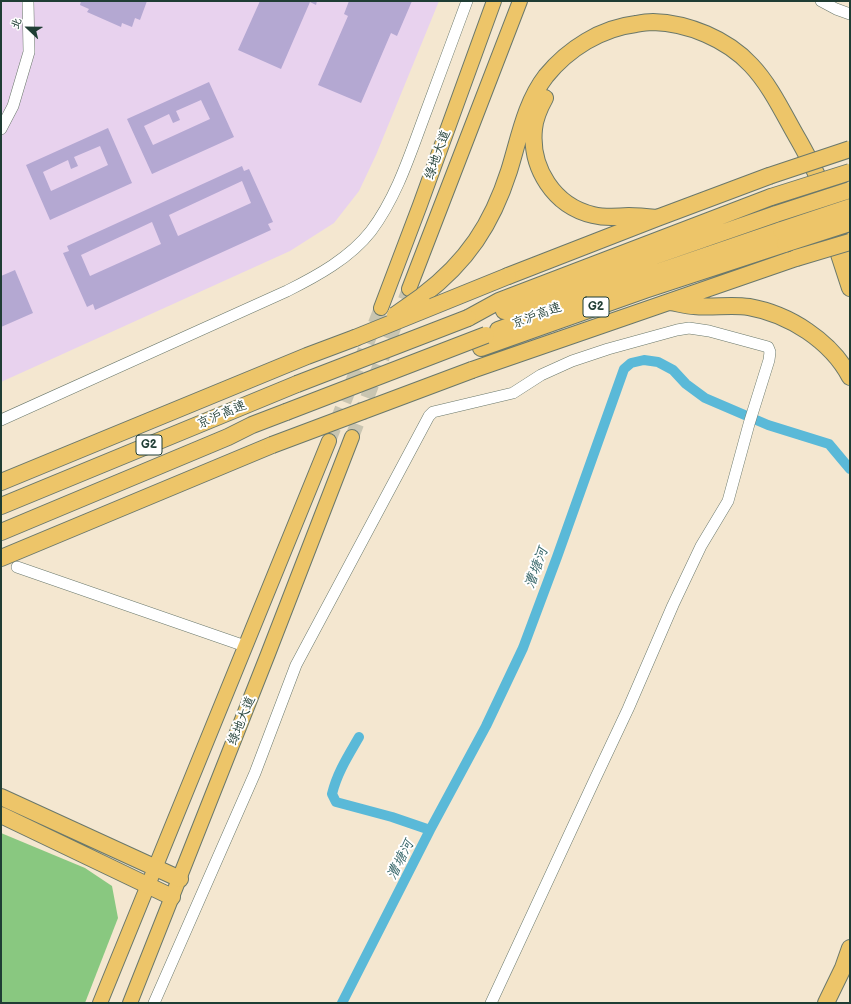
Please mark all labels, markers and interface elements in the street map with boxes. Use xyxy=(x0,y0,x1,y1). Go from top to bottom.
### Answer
north arrow xyxy=(8,8,48,48)
text: 北 xyxy=(8,16,24,31)
street label: 绿地大道 xyxy=(422,128,454,182)
road number: G2 xyxy=(583,297,609,317)
street label: 京沪高速 xyxy=(510,300,564,332)
street label: 京沪高速 xyxy=(195,398,249,432)
road number: G2 xyxy=(136,435,162,455)
water label: 漕塘河 xyxy=(522,545,552,591)
street label: 绿地大道 xyxy=(225,694,259,748)
water label: 漕塘河 xyxy=(384,837,418,883)

